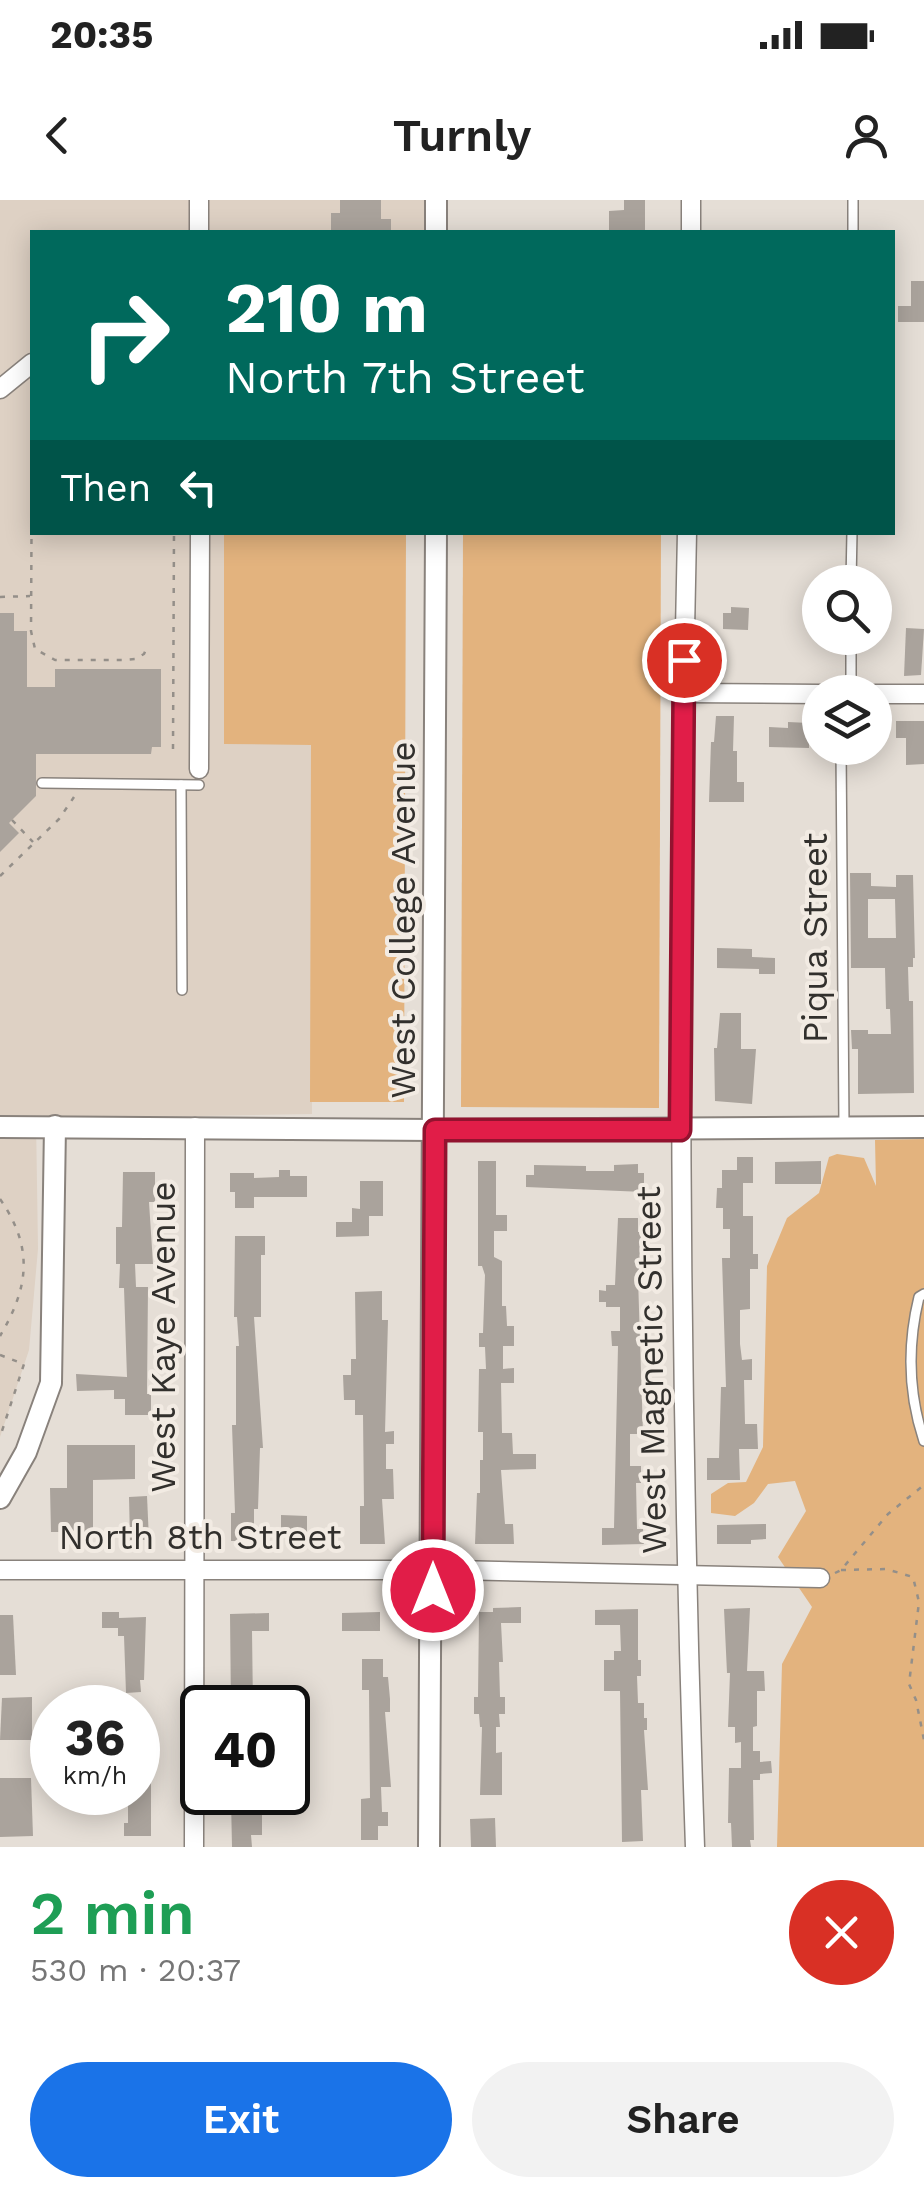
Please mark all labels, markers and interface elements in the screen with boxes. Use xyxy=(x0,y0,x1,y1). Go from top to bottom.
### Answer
text: 20:35 xyxy=(50,13,153,57)
icon: back xyxy=(30,108,85,163)
icon: person xyxy=(839,108,894,163)
text: Turnly xyxy=(393,109,531,162)
text: 210 m xyxy=(225,267,428,349)
icon: right xyxy=(60,270,190,400)
text: North 7th Street xyxy=(225,351,585,404)
icon: left xyxy=(171,460,226,515)
text: Then xyxy=(60,466,151,510)
map controls xyxy=(802,565,892,765)
button: search xyxy=(802,565,892,655)
pin xyxy=(642,618,727,703)
icon: arrive xyxy=(657,633,712,688)
button: layers xyxy=(802,675,892,765)
street label: West College Avenue xyxy=(382,741,424,1099)
street label: Piqua Street xyxy=(794,832,836,1043)
street label: West Kaye Avenue xyxy=(142,1181,184,1493)
street label: West Magnetic Street xyxy=(627,1185,675,1554)
street label: North 8th Street xyxy=(58,1516,342,1558)
position arrow xyxy=(381,1538,485,1642)
speed limit sign: 40 xyxy=(180,1685,310,1815)
text: 36 xyxy=(65,1708,125,1767)
text: km/h xyxy=(63,1761,127,1790)
text: 2 min xyxy=(30,1878,195,1949)
button: close xyxy=(789,1880,894,1985)
text: 530 m · 20:37 xyxy=(30,1951,241,1989)
button: Exit xyxy=(30,2062,452,2177)
button: Share xyxy=(472,2062,894,2177)

